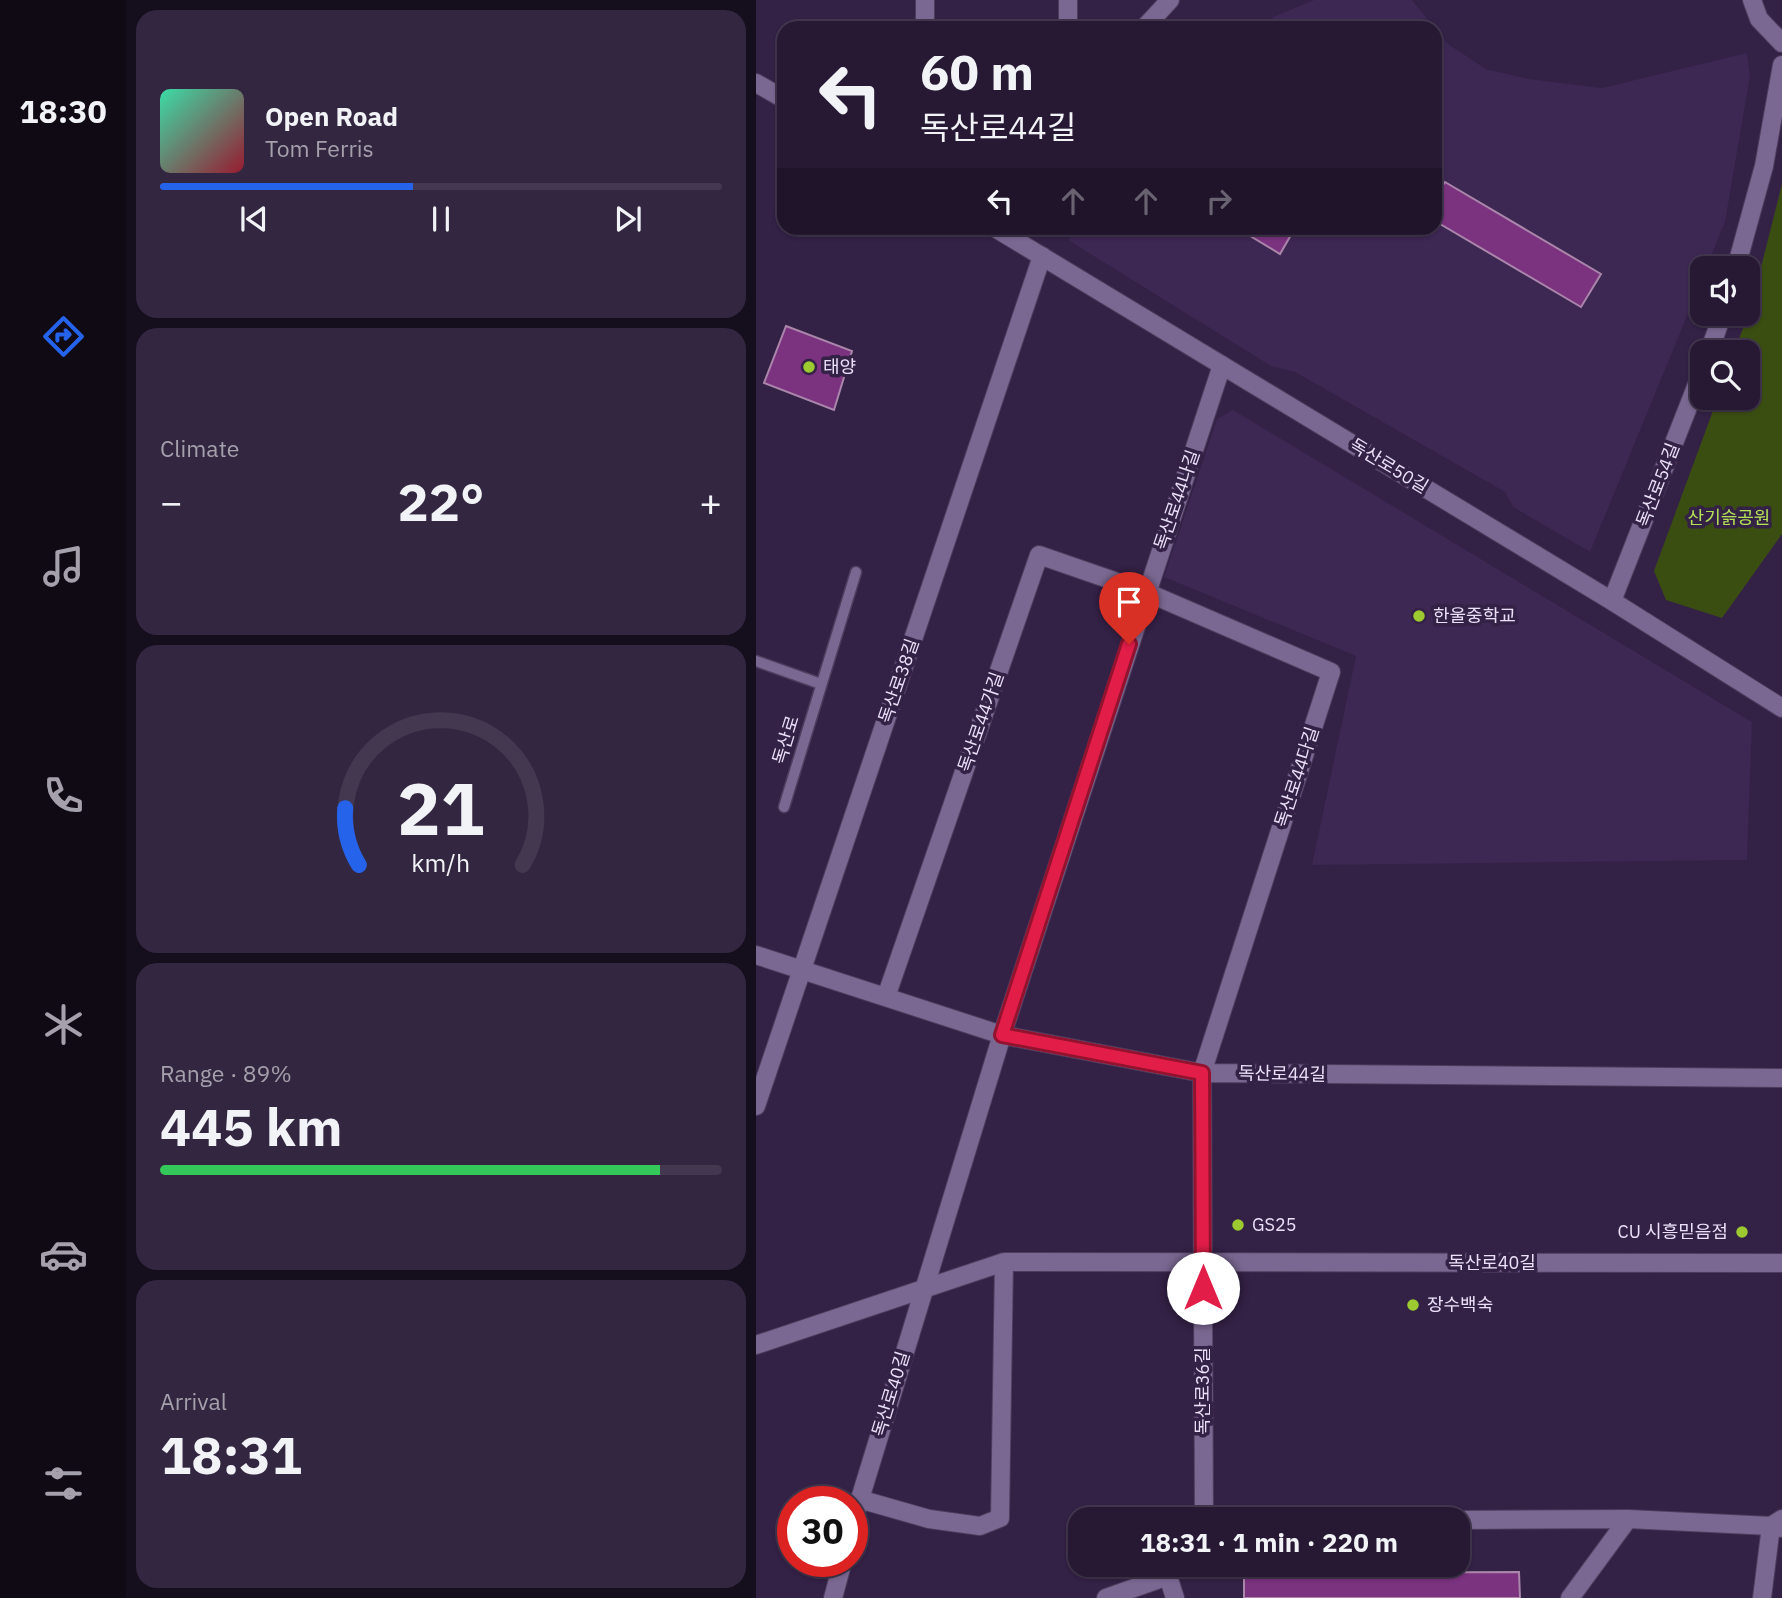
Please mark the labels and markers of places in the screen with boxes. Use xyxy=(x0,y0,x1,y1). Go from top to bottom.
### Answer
place label: 태양 xyxy=(823,355,856,378)
marker: 태양 xyxy=(801,359,817,375)
pin xyxy=(1099,572,1159,644)
place label: 한울중학교 xyxy=(1433,604,1516,627)
marker: 한울중학교 xyxy=(1411,608,1427,624)
place label: GS25 xyxy=(1252,1213,1297,1236)
marker: GS25 xyxy=(1230,1217,1246,1233)
place label: CU 시흥믿음점 xyxy=(1618,1220,1728,1243)
marker: CU 시흥믿음점 xyxy=(1734,1224,1750,1240)
place label: 장수백숙 xyxy=(1427,1293,1493,1316)
marker: 장수백숙 xyxy=(1405,1297,1421,1313)

